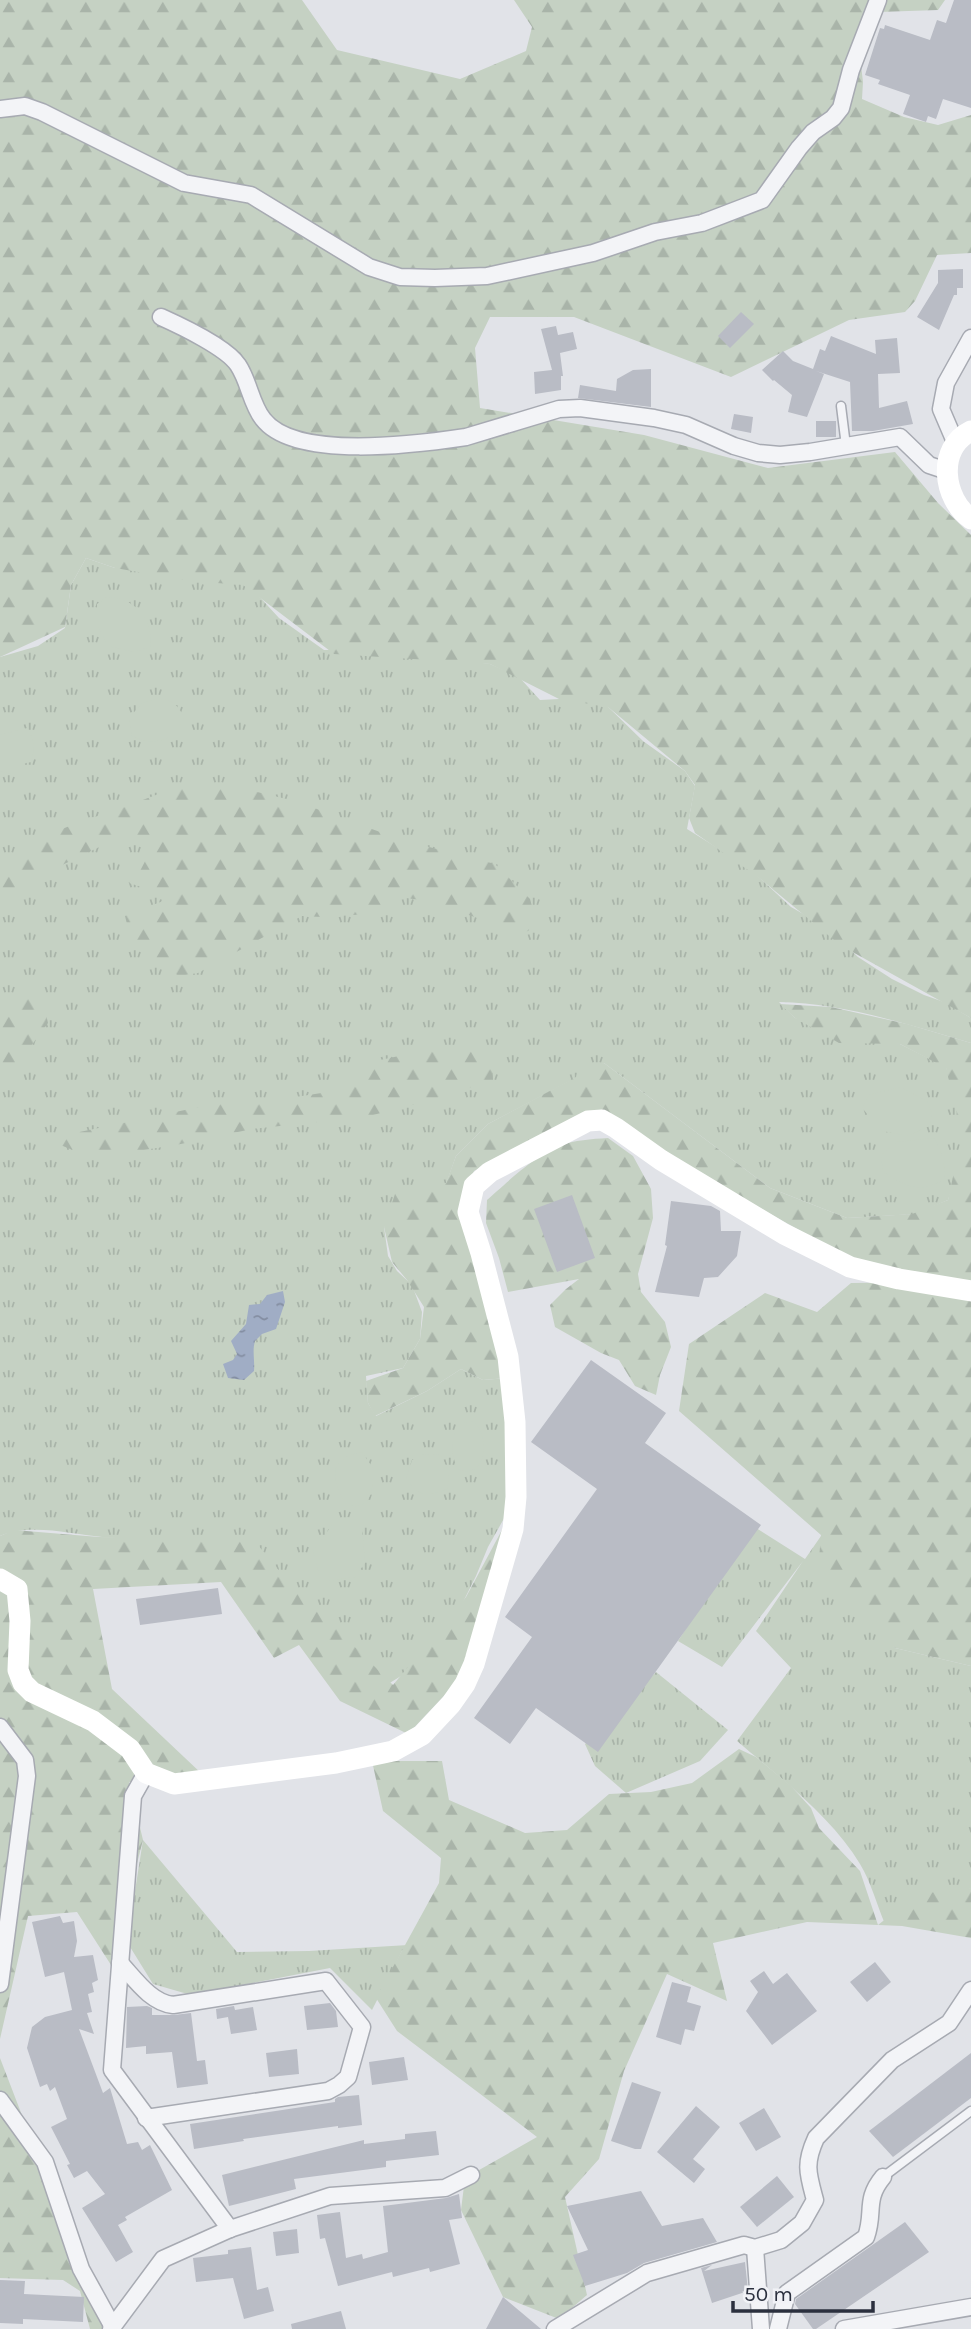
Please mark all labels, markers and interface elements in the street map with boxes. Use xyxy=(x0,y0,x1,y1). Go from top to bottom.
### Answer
scale bar xyxy=(733,2270,873,2314)
text: 50 m xyxy=(744,2282,793,2306)

